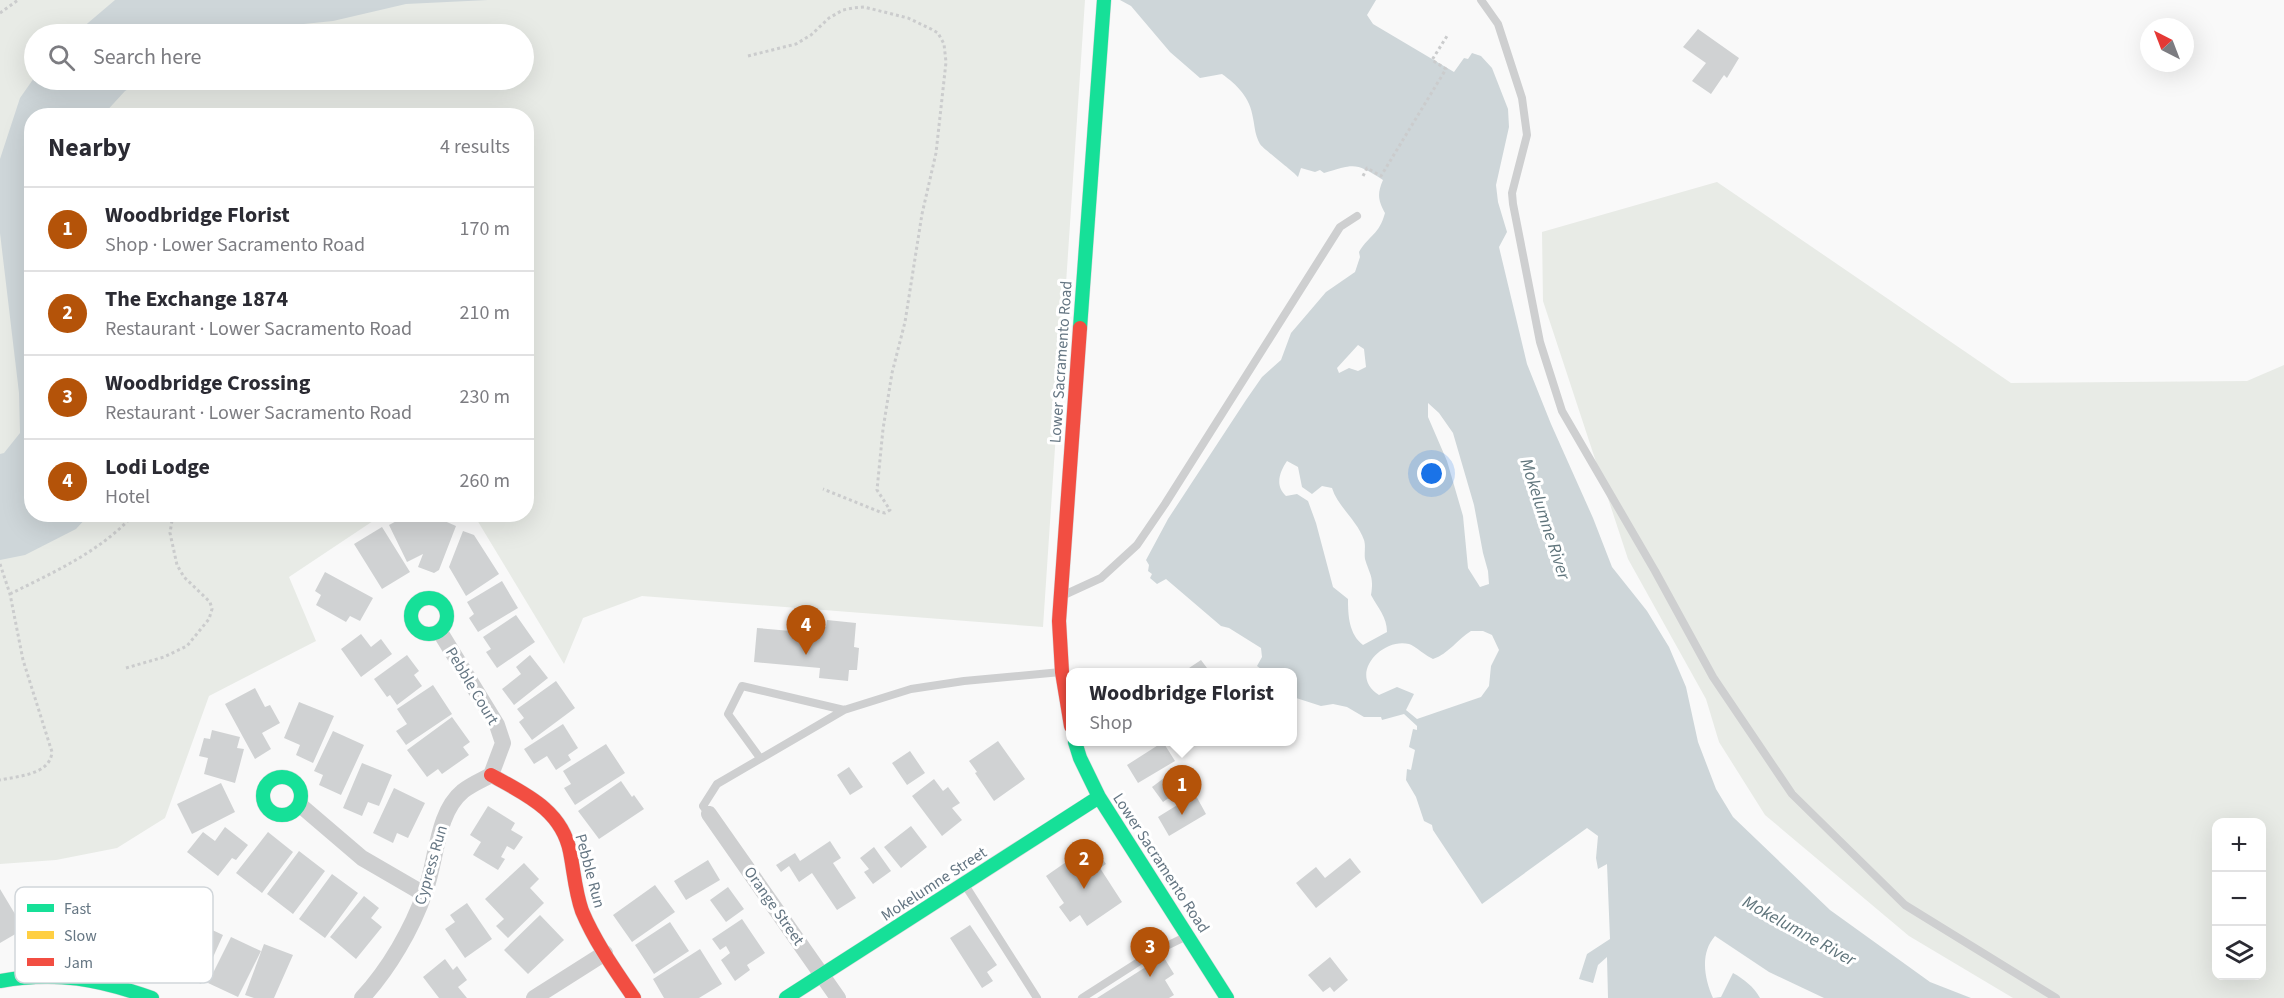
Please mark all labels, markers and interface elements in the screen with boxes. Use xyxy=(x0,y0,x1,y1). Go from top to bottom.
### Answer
north arrow xyxy=(2140,18,2194,72)
search box xyxy=(24,24,534,90)
icon: search xyxy=(45,41,78,74)
text: Search here xyxy=(93,41,201,73)
text: Nearby xyxy=(48,129,131,166)
text: 4 results xyxy=(440,133,510,161)
text: Woodbridge Florist xyxy=(105,199,290,231)
text: 1 xyxy=(62,215,73,243)
text: 170 m xyxy=(460,215,510,243)
text: Shop · Lower Sacramento Road xyxy=(105,231,365,259)
street label: Lower Sacramento Road xyxy=(1044,280,1078,444)
text: The Exchange 1874 xyxy=(105,283,288,315)
text: 2 xyxy=(62,299,73,327)
text: 210 m xyxy=(460,299,510,327)
text: Restaurant · Lower Sacramento Road xyxy=(105,315,412,343)
text: Woodbridge Crossing xyxy=(105,367,310,399)
text: 3 xyxy=(62,383,73,411)
text: 230 m xyxy=(460,383,510,411)
text: Restaurant · Lower Sacramento Road xyxy=(105,399,412,427)
text: Lodi Lodge xyxy=(105,451,210,483)
water label: Mokelumne River xyxy=(1514,455,1577,583)
your location xyxy=(1417,459,1446,488)
text: 4 xyxy=(62,467,73,495)
text: 260 m xyxy=(460,467,510,495)
text: Hotel xyxy=(105,483,150,511)
pin: 4 xyxy=(786,606,826,655)
street label: Pebble Court xyxy=(440,643,504,729)
popup xyxy=(1066,668,1297,746)
text: Woodbridge Florist xyxy=(1089,677,1274,709)
text: Shop xyxy=(1089,709,1133,737)
pin: 1 xyxy=(1162,766,1202,815)
street label: Lower Sacramento Road xyxy=(1107,789,1215,937)
map controls xyxy=(2212,818,2266,980)
button: + xyxy=(2212,818,2266,872)
street label: Cypress Run xyxy=(409,823,453,907)
street label: Pebble Run xyxy=(570,831,610,911)
pin: 2 xyxy=(1064,840,1104,889)
street label: Mokelumne Street xyxy=(877,841,992,926)
street label: Orange Street xyxy=(739,862,810,950)
button: − xyxy=(2212,872,2266,926)
legend xyxy=(15,887,213,983)
water label: Mokelumne River xyxy=(1738,890,1861,973)
text: Fast xyxy=(64,898,92,920)
text: Slow xyxy=(64,925,97,947)
button: layers xyxy=(2212,926,2266,980)
pin: 3 xyxy=(1130,928,1170,977)
text: Jam xyxy=(64,952,93,974)

